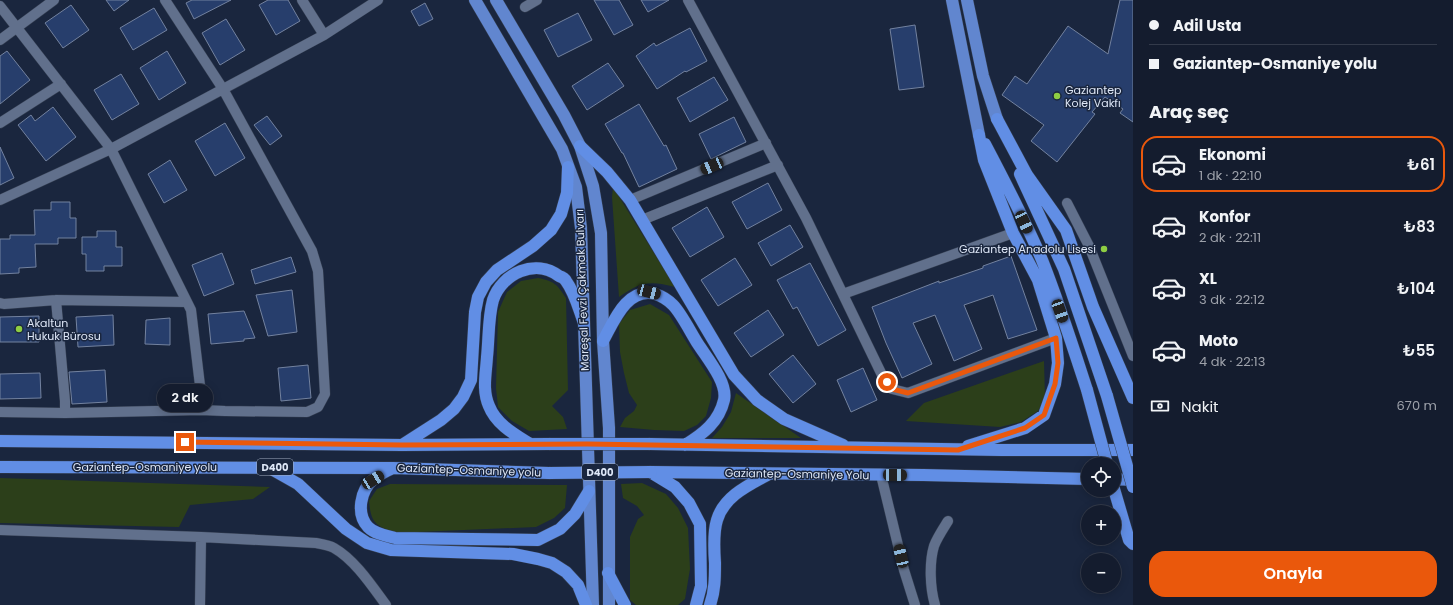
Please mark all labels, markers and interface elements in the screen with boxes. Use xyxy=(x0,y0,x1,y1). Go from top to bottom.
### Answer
text: Adil Usta xyxy=(1173,15,1242,36)
text: Gaziantep-Osmaniye yolu xyxy=(1173,53,1377,74)
place label: Gaziantep Kolej Vakfı xyxy=(1065,82,1121,111)
marker: Gaziantep Kolej Vakfı xyxy=(1052,91,1062,101)
text: Araç seç xyxy=(1149,99,1229,124)
text: Ekonomi xyxy=(1199,144,1266,165)
icon: car xyxy=(1151,146,1187,182)
text: ₺61 xyxy=(1407,154,1435,175)
car xyxy=(699,156,725,176)
text: 1 dk · 22:10 xyxy=(1199,166,1262,185)
text: Konfor xyxy=(1199,206,1251,227)
icon: car xyxy=(1151,208,1187,244)
street label: Mareşal Fevzi Çakmak Bulvarı xyxy=(571,209,593,371)
car xyxy=(1013,209,1035,235)
text: ₺83 xyxy=(1404,216,1435,237)
text: 2 dk · 22:11 xyxy=(1199,228,1261,247)
place label: Gaziantep Anadolu Lisesi xyxy=(959,241,1096,257)
marker: Gaziantep Anadolu Lisesi xyxy=(1099,244,1109,254)
text: XL xyxy=(1199,268,1217,289)
icon: car xyxy=(1151,270,1187,306)
text: ₺104 xyxy=(1397,278,1435,299)
car xyxy=(636,283,662,301)
text: 3 dk · 22:12 xyxy=(1199,290,1265,309)
car xyxy=(1050,298,1070,324)
place label: Akaltun Hukuk Bürosu xyxy=(27,315,101,344)
marker: Akaltun Hukuk Bürosu xyxy=(14,324,24,334)
text: Moto xyxy=(1199,330,1238,351)
icon: car xyxy=(1151,332,1187,368)
text: ₺55 xyxy=(1403,340,1435,361)
text: 4 dk · 22:13 xyxy=(1199,352,1265,371)
route start xyxy=(878,373,896,391)
callout: 2 dk xyxy=(157,384,213,412)
text: 2 dk xyxy=(172,388,198,407)
icon: cash xyxy=(1149,395,1171,417)
text: Nakit xyxy=(1181,396,1219,417)
text: 670 m xyxy=(1397,396,1437,415)
route end xyxy=(176,433,194,451)
map controls xyxy=(1081,457,1121,593)
button: locate xyxy=(1081,457,1121,497)
street label: Gaziantep-Osmaniye yolu xyxy=(73,459,217,475)
road number: D400 xyxy=(257,459,293,475)
street label: Gaziantep-Osmaniye yolu xyxy=(397,459,541,481)
road number: D400 xyxy=(582,464,618,480)
street label: Gaziantep-Osmaniye Yolu xyxy=(725,465,869,483)
car xyxy=(360,469,386,491)
car xyxy=(883,469,907,481)
button: + xyxy=(1081,505,1121,545)
car xyxy=(892,543,910,569)
button: Onayla xyxy=(1149,551,1437,597)
button: − xyxy=(1081,553,1121,593)

